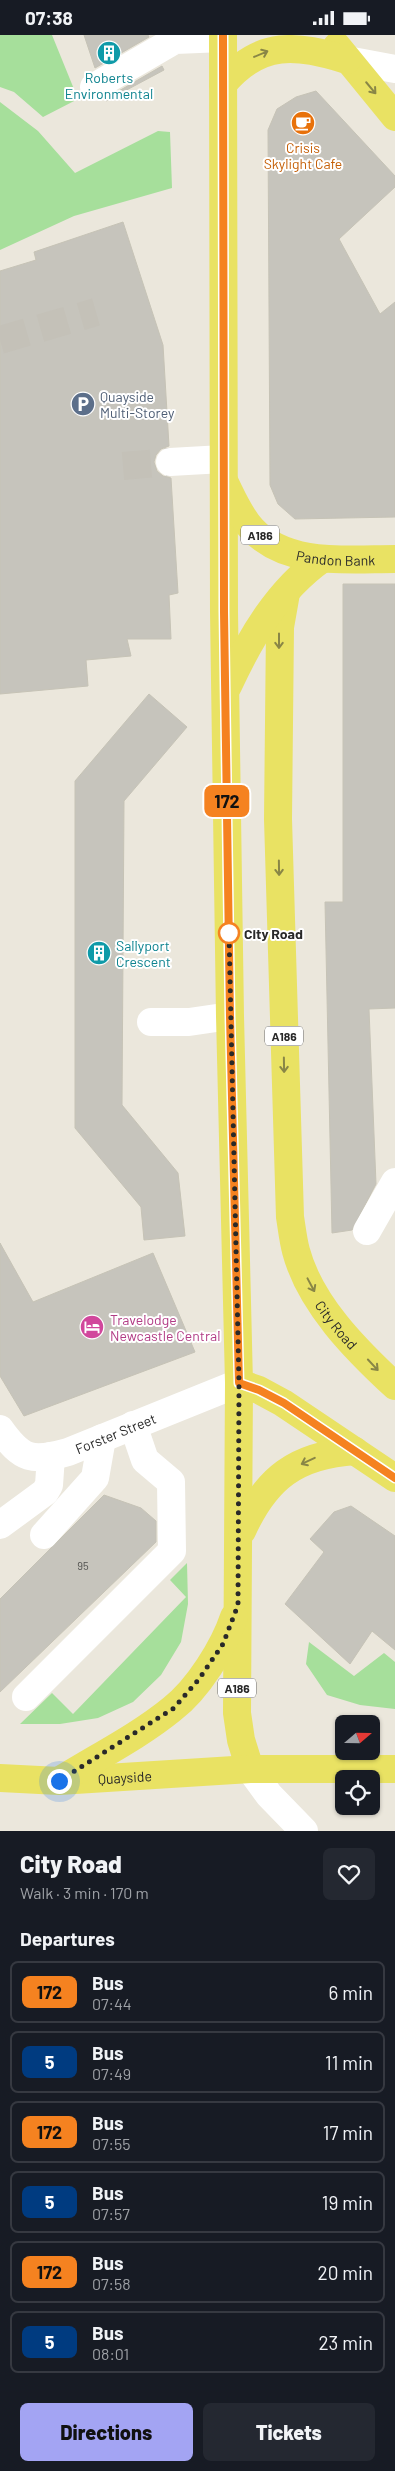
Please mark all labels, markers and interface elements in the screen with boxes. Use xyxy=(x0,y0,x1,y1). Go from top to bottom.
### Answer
text: 07:38 xyxy=(25,6,73,29)
building icon: Roberts Environmental xyxy=(96,40,122,66)
one-way arrow xyxy=(253,49,268,59)
place label: Roberts Environmental xyxy=(65,69,153,102)
one-way arrow xyxy=(366,82,377,95)
cafe icon: Crisis Skylight Cafe xyxy=(290,110,316,136)
place label: Crisis Skylight Cafe xyxy=(264,139,342,172)
place label: Quayside Multi-Storey xyxy=(100,388,175,421)
parking icon: Quayside Multi-Storey xyxy=(70,391,96,417)
road number: A186 xyxy=(241,525,279,545)
street label: Pandon Bank xyxy=(295,546,375,568)
one-way arrow xyxy=(275,633,284,649)
line badge: 172 xyxy=(198,785,256,817)
text: 172 xyxy=(214,790,240,812)
one-way arrow xyxy=(275,859,284,875)
marker: City Road xyxy=(218,922,240,944)
place label: City Road xyxy=(244,925,303,942)
place label: Sallyport Crescent xyxy=(116,937,171,970)
building icon: Sallyport Crescent xyxy=(86,940,112,966)
road number: A186 xyxy=(265,1026,303,1045)
one-way arrow xyxy=(280,1057,289,1073)
one-way arrow xyxy=(306,1277,316,1292)
street label: City Road xyxy=(312,1297,361,1352)
place label: Travelodge Newcastle Central xyxy=(110,1311,220,1344)
hotel icon: Travelodge Newcastle Central xyxy=(79,1314,105,1340)
one-way arrow xyxy=(367,1358,379,1371)
street label: Forster Street xyxy=(73,1409,158,1457)
one-way arrow xyxy=(301,1457,316,1466)
house number: 95 xyxy=(77,1559,89,1572)
road number: A186 xyxy=(218,1679,256,1697)
north arrow xyxy=(335,1715,380,1760)
map controls xyxy=(335,1715,380,1815)
street label: Quayside xyxy=(97,1767,152,1787)
your location xyxy=(47,1769,72,1794)
button: locate xyxy=(335,1770,380,1815)
button: heart xyxy=(323,1848,375,1900)
text: City Road xyxy=(20,1849,122,1878)
text: Walk · 3 min · 170 m xyxy=(20,1883,149,1902)
text: Departures xyxy=(20,1927,115,1950)
text: Bus xyxy=(92,1971,124,1994)
text: 172 xyxy=(37,1981,62,2003)
text: 6 min xyxy=(329,1981,373,2004)
text: 07:44 xyxy=(92,1994,132,2013)
text: Bus xyxy=(92,2041,124,2064)
text: 5 xyxy=(45,2051,54,2073)
text: 11 min xyxy=(325,2051,373,2074)
text: 07:49 xyxy=(92,2064,131,2083)
text: Bus xyxy=(92,2111,124,2134)
text: 172 xyxy=(37,2121,62,2143)
text: 17 min xyxy=(323,2121,373,2144)
text: 07:55 xyxy=(92,2134,130,2153)
text: Bus xyxy=(92,2181,124,2204)
text: 5 xyxy=(45,2191,54,2213)
text: 19 min xyxy=(322,2191,373,2214)
text: 07:57 xyxy=(92,2204,130,2223)
text: Bus xyxy=(92,2251,124,2274)
text: 172 xyxy=(37,2261,62,2283)
text: 20 min xyxy=(317,2261,373,2284)
text: 07:58 xyxy=(92,2274,131,2293)
text: Bus xyxy=(92,2321,124,2344)
text: 5 xyxy=(45,2331,54,2353)
text: 23 min xyxy=(319,2331,373,2354)
text: 08:01 xyxy=(92,2344,129,2363)
button: Directions xyxy=(20,2403,193,2461)
button: Tickets xyxy=(203,2403,375,2461)

